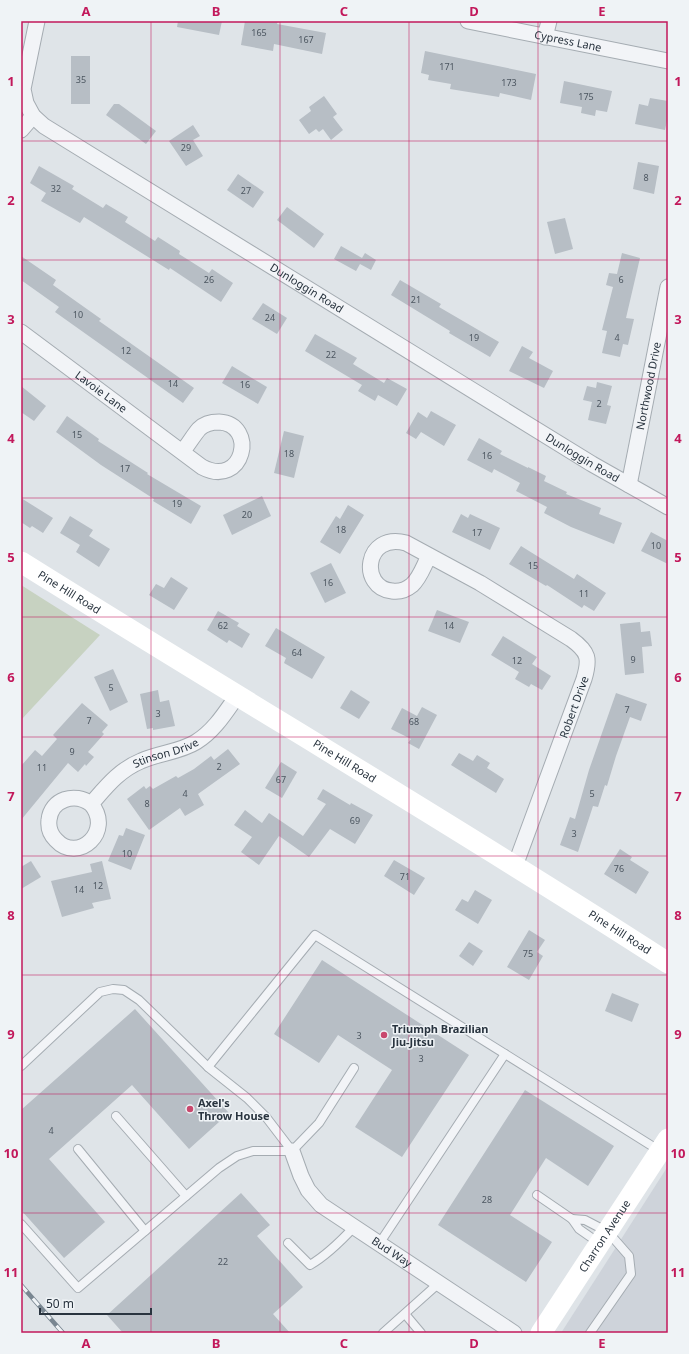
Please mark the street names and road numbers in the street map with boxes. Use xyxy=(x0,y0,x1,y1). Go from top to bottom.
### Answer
street label: Cypress Lane xyxy=(533,26,603,55)
street label: Dunloggin Road xyxy=(267,259,346,316)
street label: Northwood Drive xyxy=(632,341,664,431)
street label: Lavoie Lane xyxy=(72,367,130,416)
street label: Dunloggin Road xyxy=(543,429,623,485)
street label: Pine Hill Road xyxy=(35,567,104,617)
street label: Robert Drive xyxy=(555,674,592,740)
street label: Stinson Drive xyxy=(130,734,201,771)
street label: Pine Hill Road xyxy=(311,736,379,786)
street label: Pine Hill Road xyxy=(586,906,654,957)
street label: Charron Avenue xyxy=(575,1196,633,1275)
street label: Bud Way xyxy=(369,1233,415,1271)

